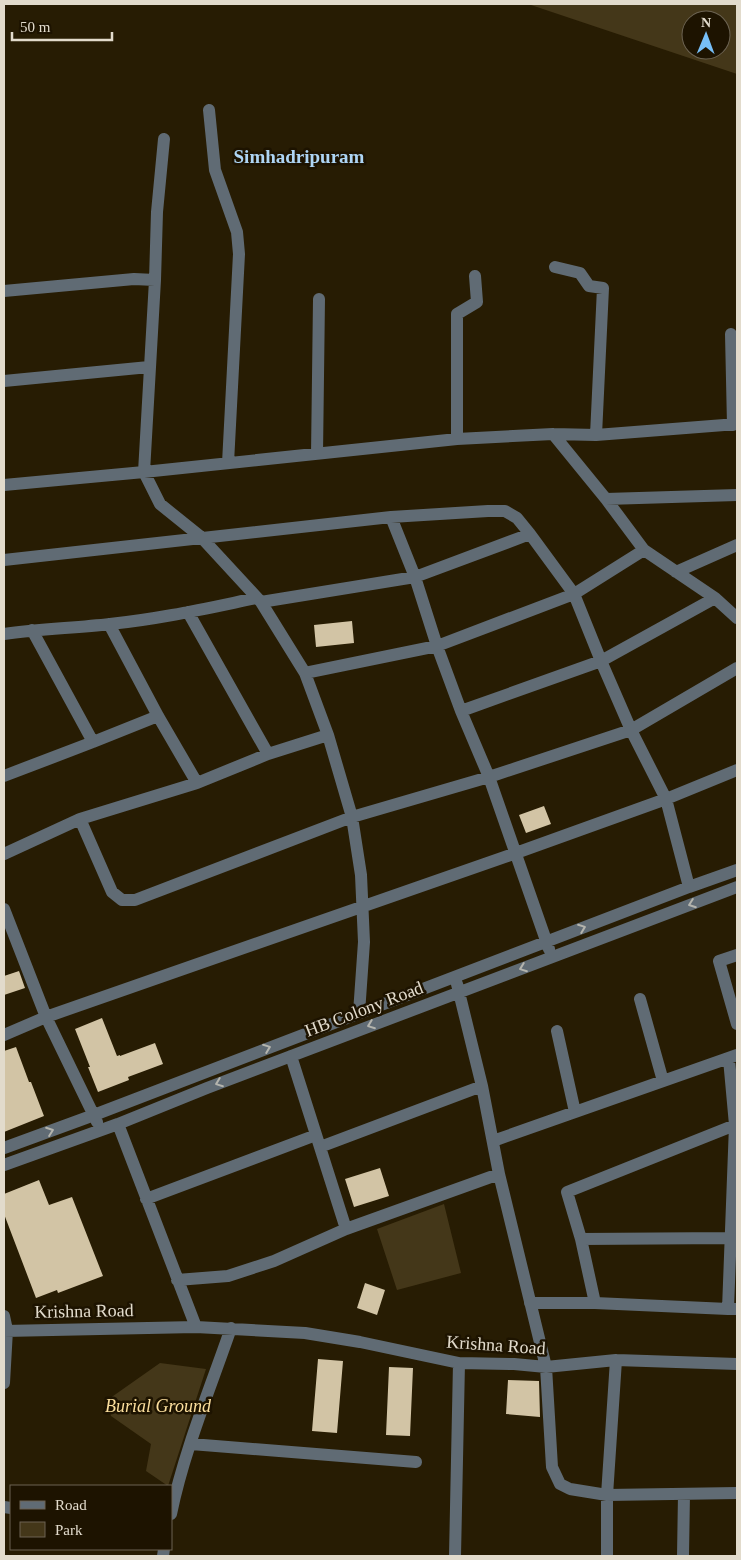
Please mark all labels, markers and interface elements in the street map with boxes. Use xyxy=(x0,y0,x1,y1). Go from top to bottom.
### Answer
scale bar xyxy=(12,10,112,42)
north arrow xyxy=(681,10,731,60)
text: N xyxy=(701,15,711,30)
text: 50 m xyxy=(20,19,51,35)
district label: Simhadripuram xyxy=(234,146,365,167)
one-way arrow xyxy=(688,898,697,908)
one-way arrow xyxy=(577,924,586,934)
one-way arrow xyxy=(519,962,528,972)
street label: HB Colony Road xyxy=(302,977,426,1041)
one-way arrow xyxy=(368,1020,376,1030)
one-way arrow xyxy=(262,1044,271,1054)
one-way arrow xyxy=(216,1077,224,1087)
one-way arrow xyxy=(45,1127,53,1137)
street label: Krishna Road xyxy=(34,1300,134,1322)
street label: Krishna Road xyxy=(446,1332,546,1358)
park label: Burial Ground xyxy=(105,1396,212,1416)
legend xyxy=(10,1485,172,1550)
text: Road xyxy=(55,1497,87,1513)
text: Park xyxy=(55,1522,83,1538)

